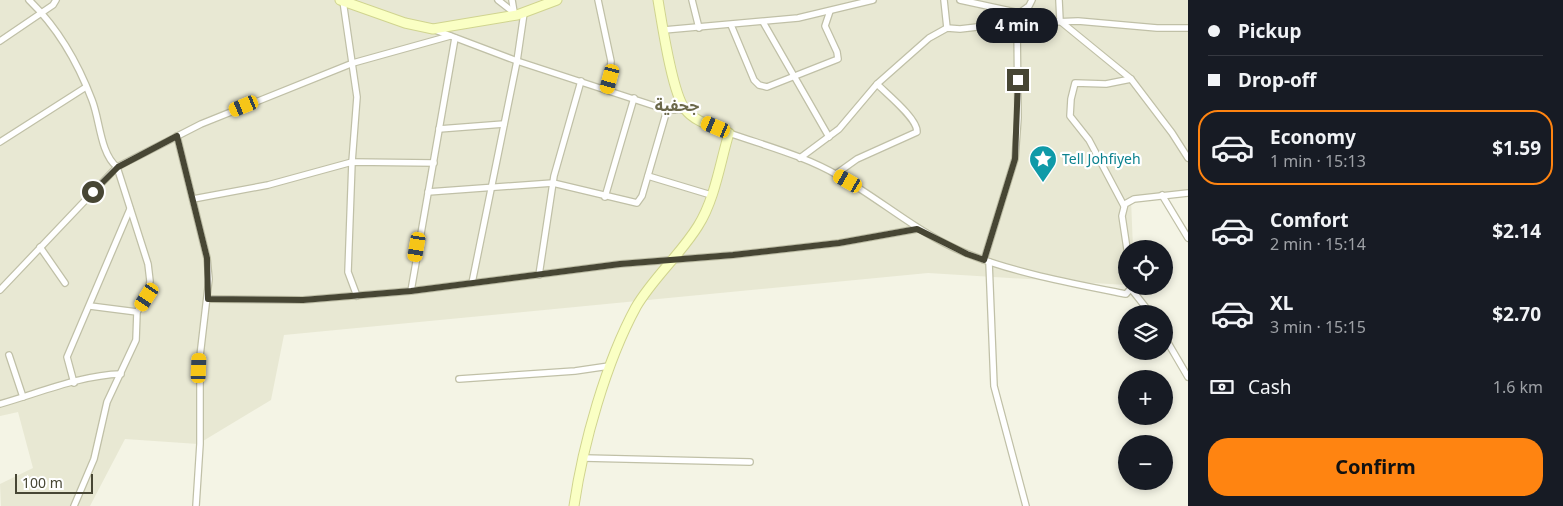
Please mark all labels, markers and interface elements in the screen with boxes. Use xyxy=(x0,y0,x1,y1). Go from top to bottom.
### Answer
callout: 4 min xyxy=(977,8,1059,42)
text: 4 min xyxy=(995,14,1039,36)
text: Pickup xyxy=(1238,18,1301,44)
car xyxy=(598,63,621,95)
text: Drop-off xyxy=(1238,67,1317,93)
route end xyxy=(1007,69,1029,91)
car xyxy=(227,93,260,119)
district label: جحفية xyxy=(655,94,699,116)
car xyxy=(699,114,732,140)
text: Economy xyxy=(1270,124,1356,150)
icon: car xyxy=(1210,125,1255,170)
text: $1.59 xyxy=(1492,135,1541,161)
place icon: Tell Johfiyeh xyxy=(1028,144,1058,183)
place label: Tell Johfiyeh xyxy=(1062,149,1141,168)
text: 1 min · 15:13 xyxy=(1270,150,1366,172)
car xyxy=(831,167,864,195)
route start xyxy=(82,181,104,203)
text: Comfort xyxy=(1270,207,1349,233)
icon: car xyxy=(1210,208,1255,253)
text: $2.14 xyxy=(1492,218,1541,244)
car xyxy=(407,231,426,263)
text: 2 min · 15:14 xyxy=(1270,233,1366,255)
map controls xyxy=(1118,240,1173,490)
button: locate xyxy=(1118,240,1173,295)
car xyxy=(132,280,161,314)
text: XL xyxy=(1270,290,1293,316)
icon: car xyxy=(1210,291,1255,336)
text: $2.70 xyxy=(1492,301,1541,327)
button: layers xyxy=(1118,305,1173,360)
text: 3 min · 15:15 xyxy=(1270,316,1366,338)
car xyxy=(190,353,207,383)
button: + xyxy=(1118,370,1173,425)
icon: cash xyxy=(1208,373,1236,401)
text: Cash xyxy=(1248,374,1292,400)
text: 1.6 km xyxy=(1493,376,1543,398)
button: − xyxy=(1118,435,1173,490)
button: Confirm xyxy=(1208,438,1543,496)
scale bar xyxy=(15,471,92,494)
text: 100 m xyxy=(22,473,63,492)

